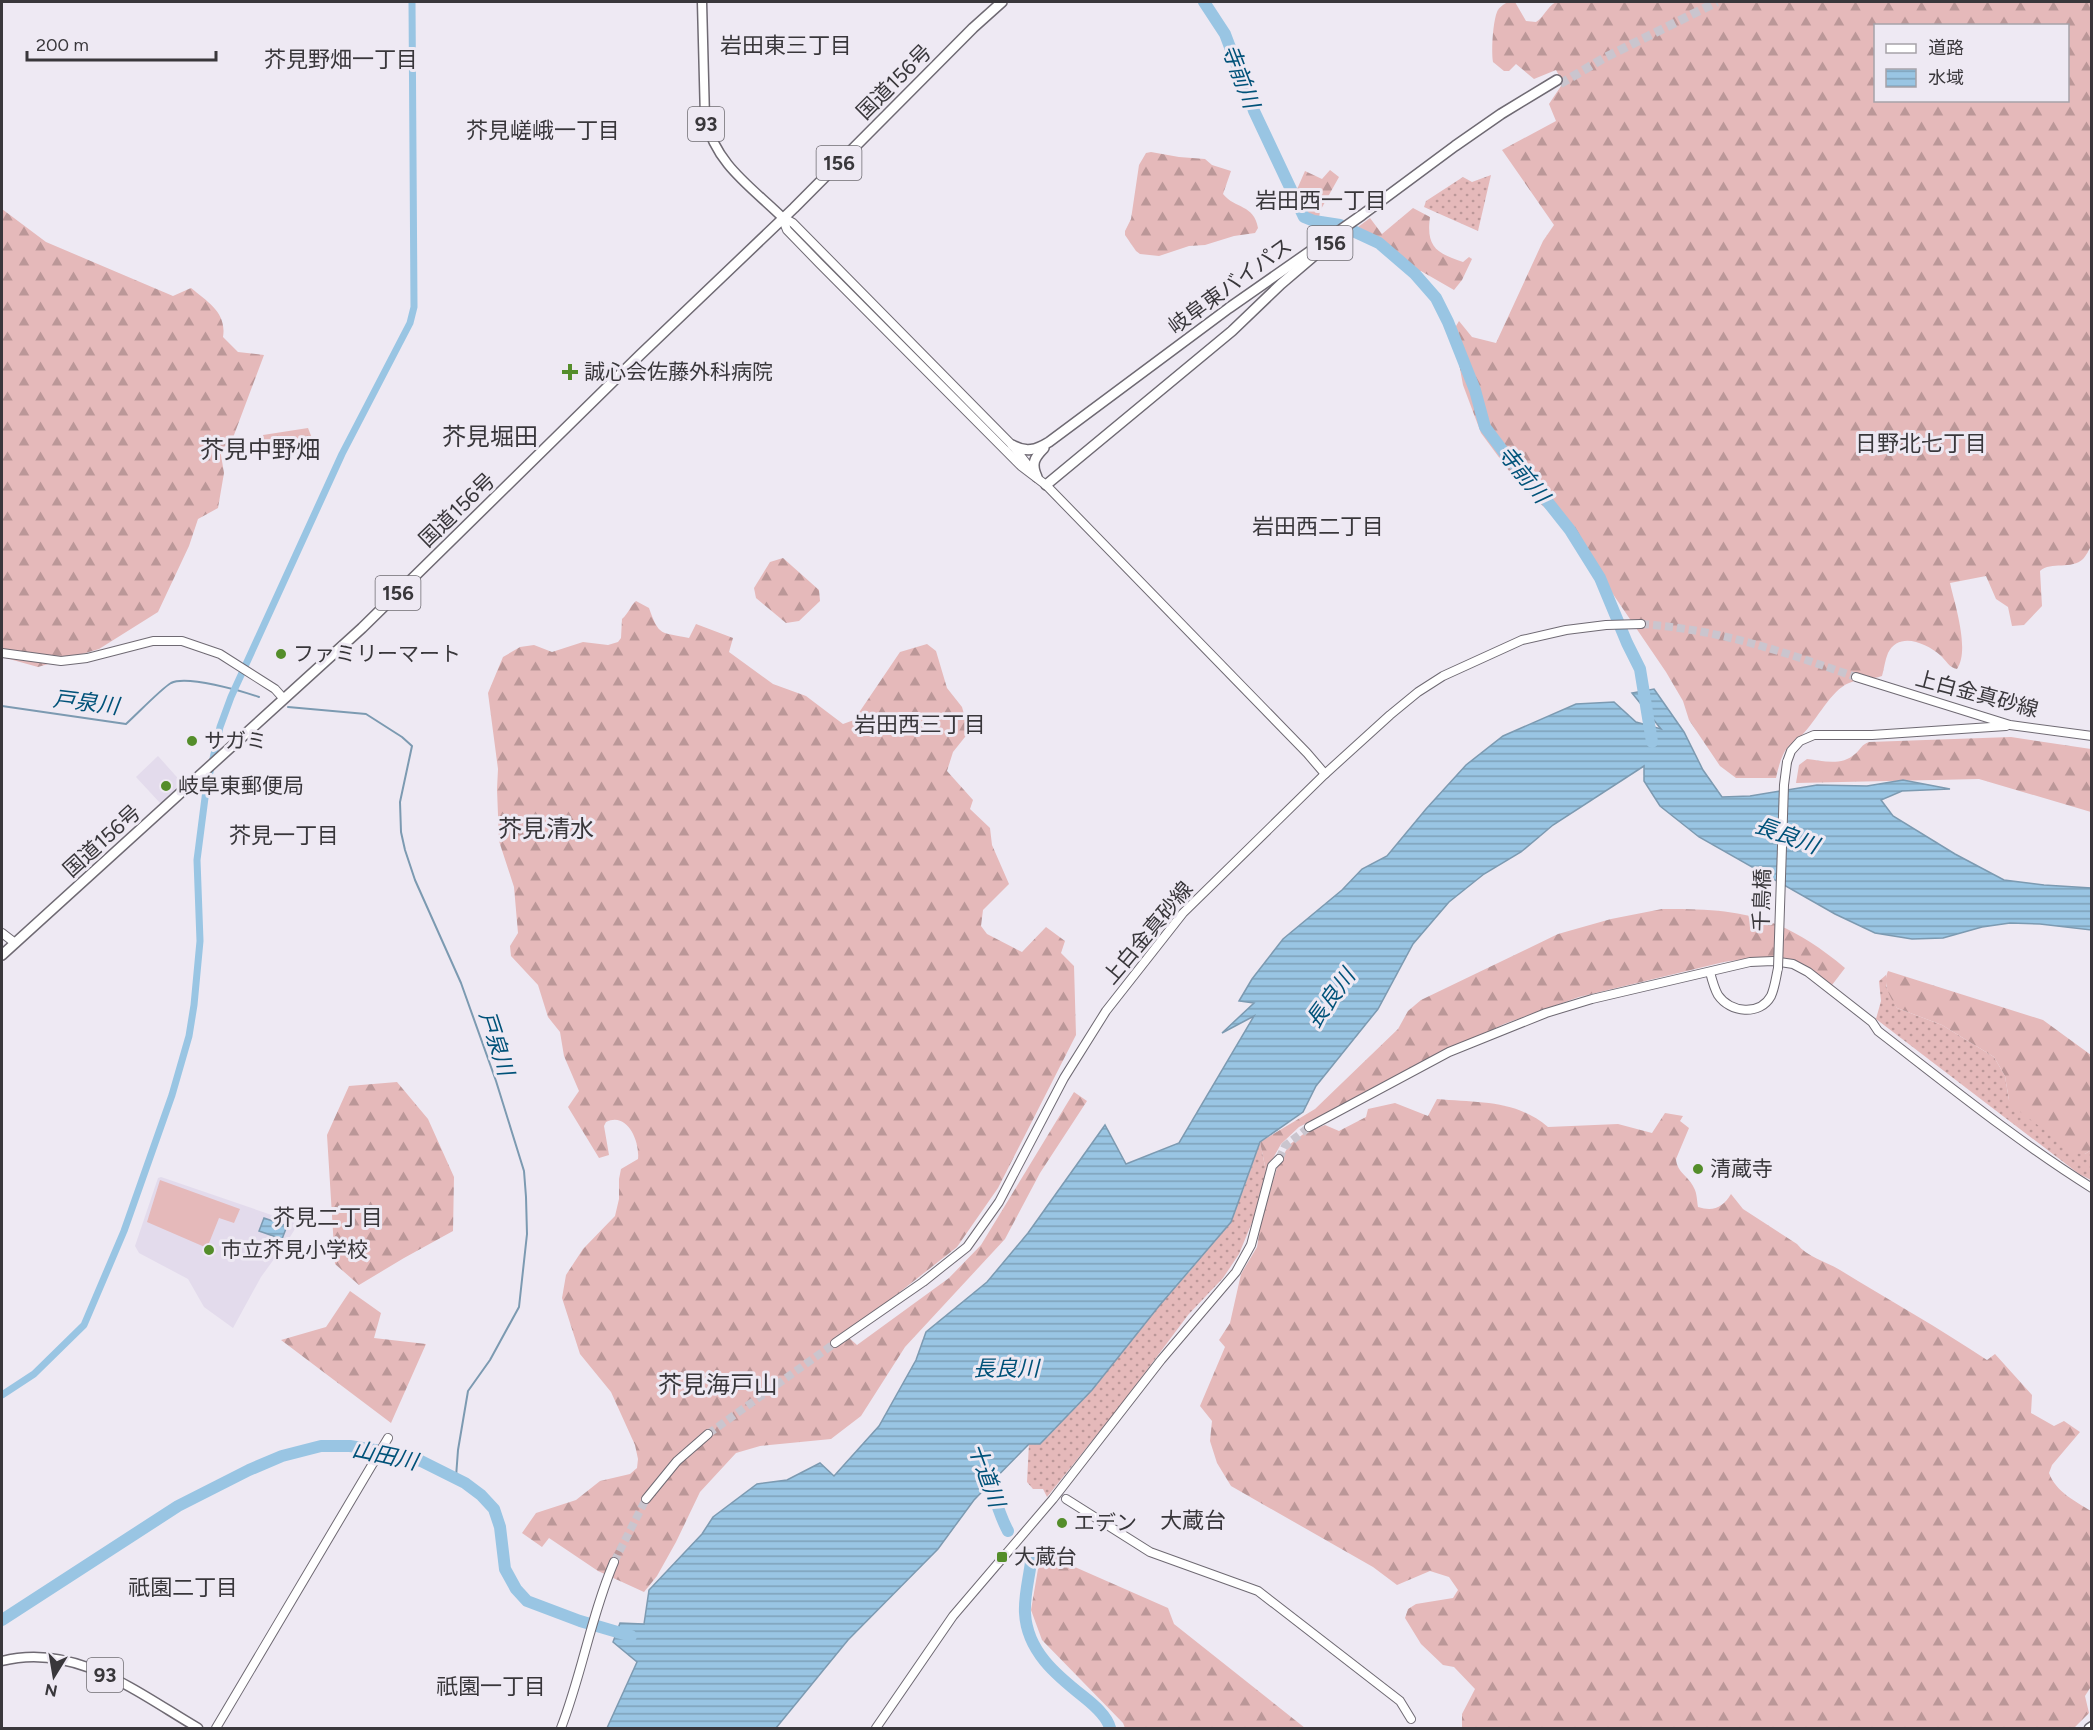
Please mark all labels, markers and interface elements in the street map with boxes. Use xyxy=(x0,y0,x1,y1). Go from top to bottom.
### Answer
scale bar xyxy=(27,24,216,62)
legend xyxy=(1874,24,2069,102)
district label: 岩田東三丁目 xyxy=(720,32,852,59)
text: 200 m xyxy=(36,34,89,56)
text: 道路 xyxy=(1928,37,1964,59)
street label: 国道156号 xyxy=(851,39,936,124)
water label: 寺前川 xyxy=(1216,41,1266,114)
district label: 芥見野畑一丁目 xyxy=(264,46,418,73)
text: 水域 xyxy=(1928,67,1964,89)
road number: 93 xyxy=(688,107,724,141)
district label: 芥見嵯峨一丁目 xyxy=(466,117,620,144)
road number: 156 xyxy=(816,146,862,180)
district label: 岩田西一丁目 xyxy=(1255,187,1387,214)
road number: 156 xyxy=(1308,226,1352,260)
street label: 岐阜東バイパス xyxy=(1163,232,1296,339)
place label: 誠心会佐藤外科病院 xyxy=(584,359,773,384)
marker: 誠心会佐藤外科病院 xyxy=(561,363,579,381)
district label: 芥見堀田 xyxy=(442,422,538,451)
district label: 日野北七丁目 xyxy=(1855,430,1987,457)
district label: 芥見中野畑 xyxy=(200,435,320,464)
water label: 寺前川 xyxy=(1492,440,1556,510)
street label: 国道156号 xyxy=(414,467,500,552)
district label: 岩田西二丁目 xyxy=(1252,513,1384,540)
road number: 156 xyxy=(376,576,420,610)
place label: ファミリーマート xyxy=(293,641,461,666)
marker: ファミリーマート xyxy=(274,647,288,661)
street label: 上白金真砂線 xyxy=(1913,665,2041,722)
water label: 戸泉川 xyxy=(52,685,122,720)
district label: 岩田西三丁目 xyxy=(854,711,986,738)
place label: サガミ xyxy=(204,728,267,753)
marker: サガミ xyxy=(185,734,199,748)
place label: 岐阜東郵便局 xyxy=(178,773,304,798)
marker: 岐阜東郵便局 xyxy=(159,779,173,793)
street label: 国道156号 xyxy=(58,799,146,882)
water label: 長良川 xyxy=(1751,811,1824,860)
district label: 芥見清水 xyxy=(498,814,594,843)
district label: 芥見一丁目 xyxy=(229,822,339,849)
street label: 千鳥橋 xyxy=(1748,868,1775,932)
street label: 上白金真砂線 xyxy=(1098,876,1198,989)
water label: 長良川 xyxy=(1300,962,1362,1033)
water label: 戸泉川 xyxy=(473,1008,520,1081)
place label: 清蔵寺 xyxy=(1710,1156,1773,1181)
marker: 清蔵寺 xyxy=(1691,1162,1705,1176)
district label: 芥見二丁目 xyxy=(273,1204,383,1231)
place label: 市立芥見小学校 xyxy=(221,1237,368,1262)
marker: 市立芥見小学校 xyxy=(202,1243,216,1257)
water label: 長良川 xyxy=(973,1355,1041,1382)
district label: 芥見海戸山 xyxy=(658,1370,778,1399)
water label: 山田川 xyxy=(350,1435,422,1476)
water label: 十道川 xyxy=(963,1440,1011,1513)
district label: 大蔵台 xyxy=(1160,1507,1226,1534)
place label: エデン xyxy=(1074,1510,1137,1535)
marker: エデン xyxy=(1055,1516,1069,1530)
place label: 大蔵台 xyxy=(1014,1544,1077,1569)
marker: 大蔵台 xyxy=(995,1550,1009,1564)
district label: 祇園二丁目 xyxy=(128,1574,238,1601)
north arrow xyxy=(24,1646,84,1706)
road number: 93 xyxy=(87,1658,123,1692)
district label: 祇園一丁目 xyxy=(436,1673,546,1700)
text: N xyxy=(43,1680,59,1701)

